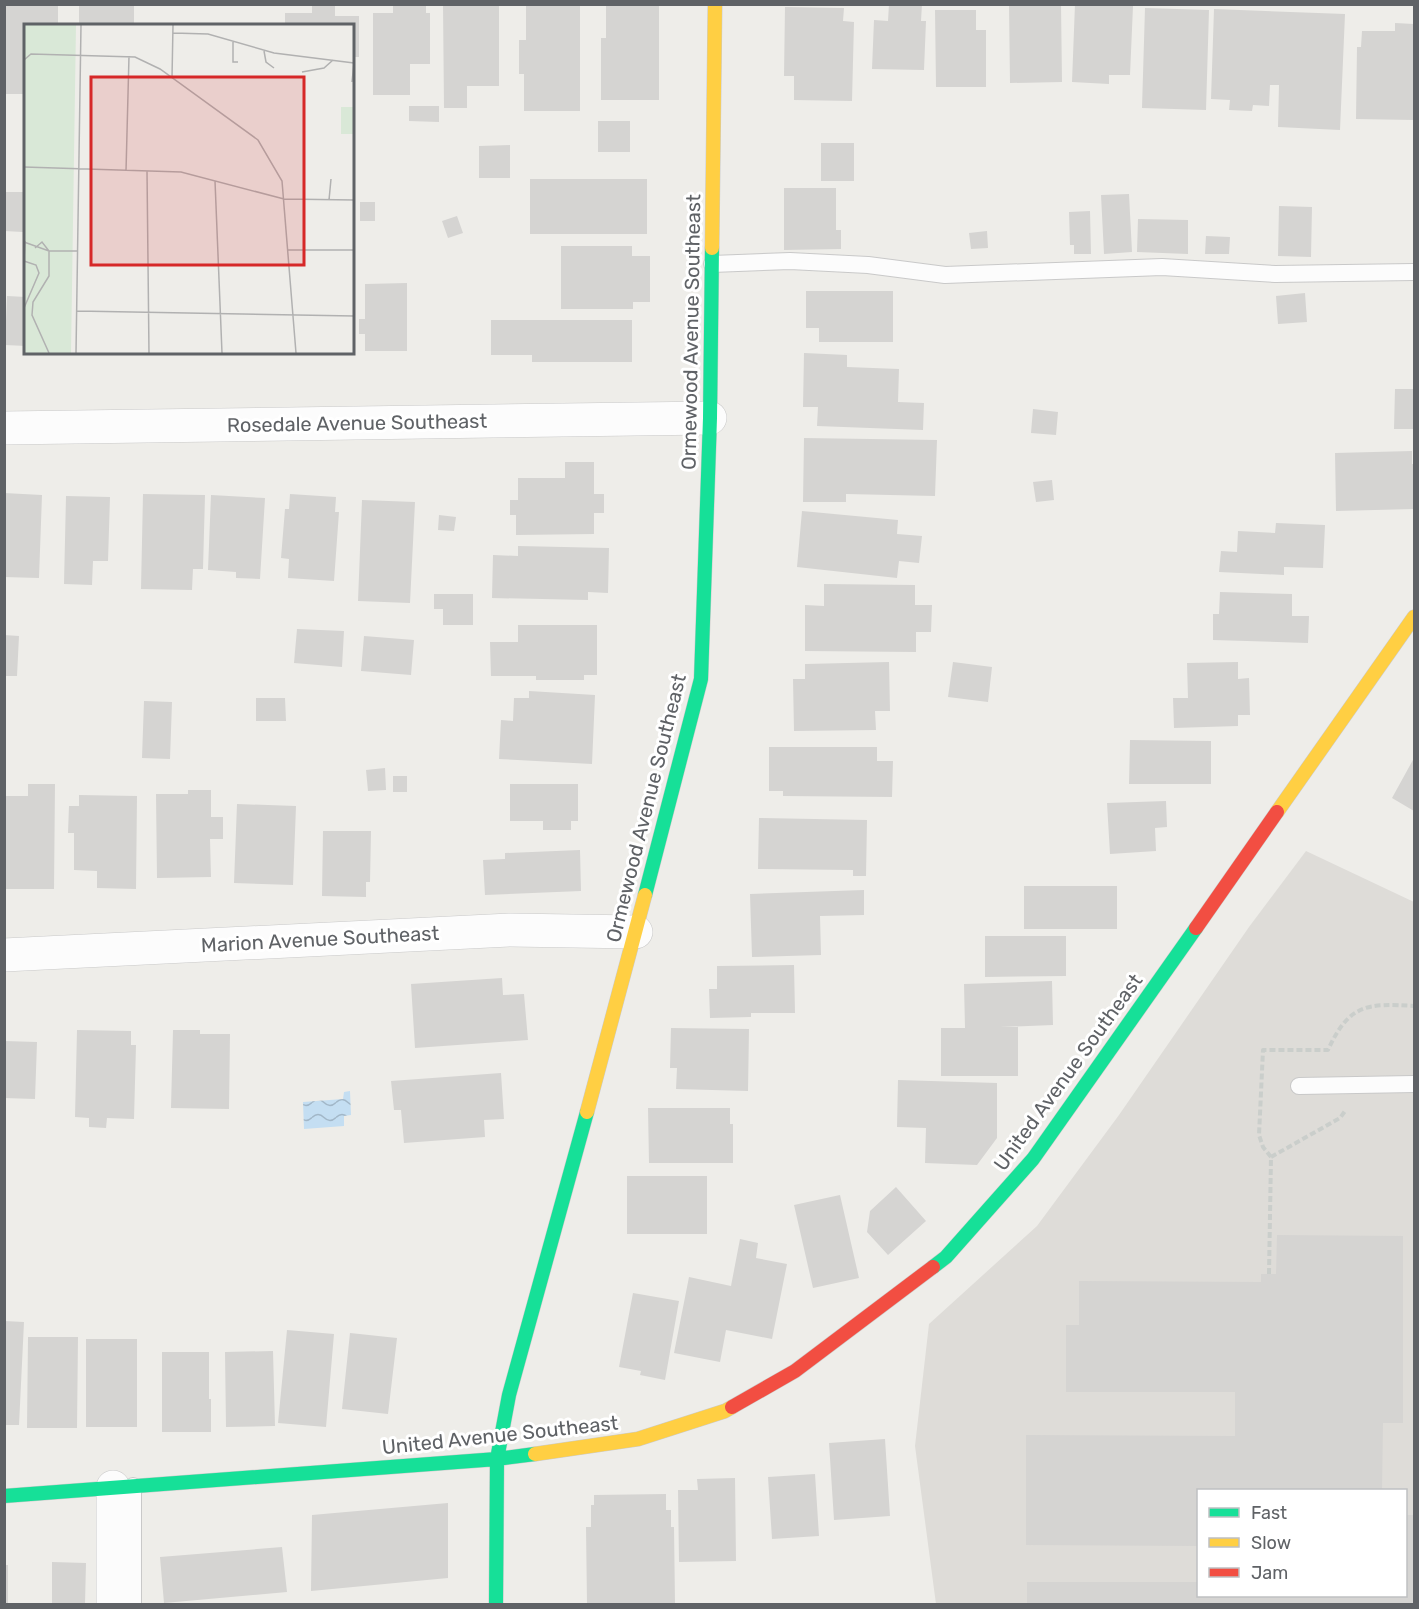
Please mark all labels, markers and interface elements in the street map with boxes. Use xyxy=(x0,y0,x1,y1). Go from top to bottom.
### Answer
inset map xyxy=(24,24,354,354)
street label: Ormewood Avenue Southeast xyxy=(677,194,705,470)
street label: Rosedale Avenue Southeast xyxy=(227,409,488,437)
street label: Ormewood Avenue Southeast xyxy=(601,671,691,945)
street label: Marion Avenue Southeast xyxy=(200,921,440,957)
street label: United Avenue Southeast xyxy=(989,969,1148,1175)
street label: United Avenue Southeast xyxy=(381,1411,619,1459)
legend xyxy=(1197,1489,1407,1597)
text: Fast xyxy=(1251,1502,1287,1524)
text: Slow xyxy=(1251,1532,1291,1554)
text: Jam xyxy=(1251,1562,1288,1584)

